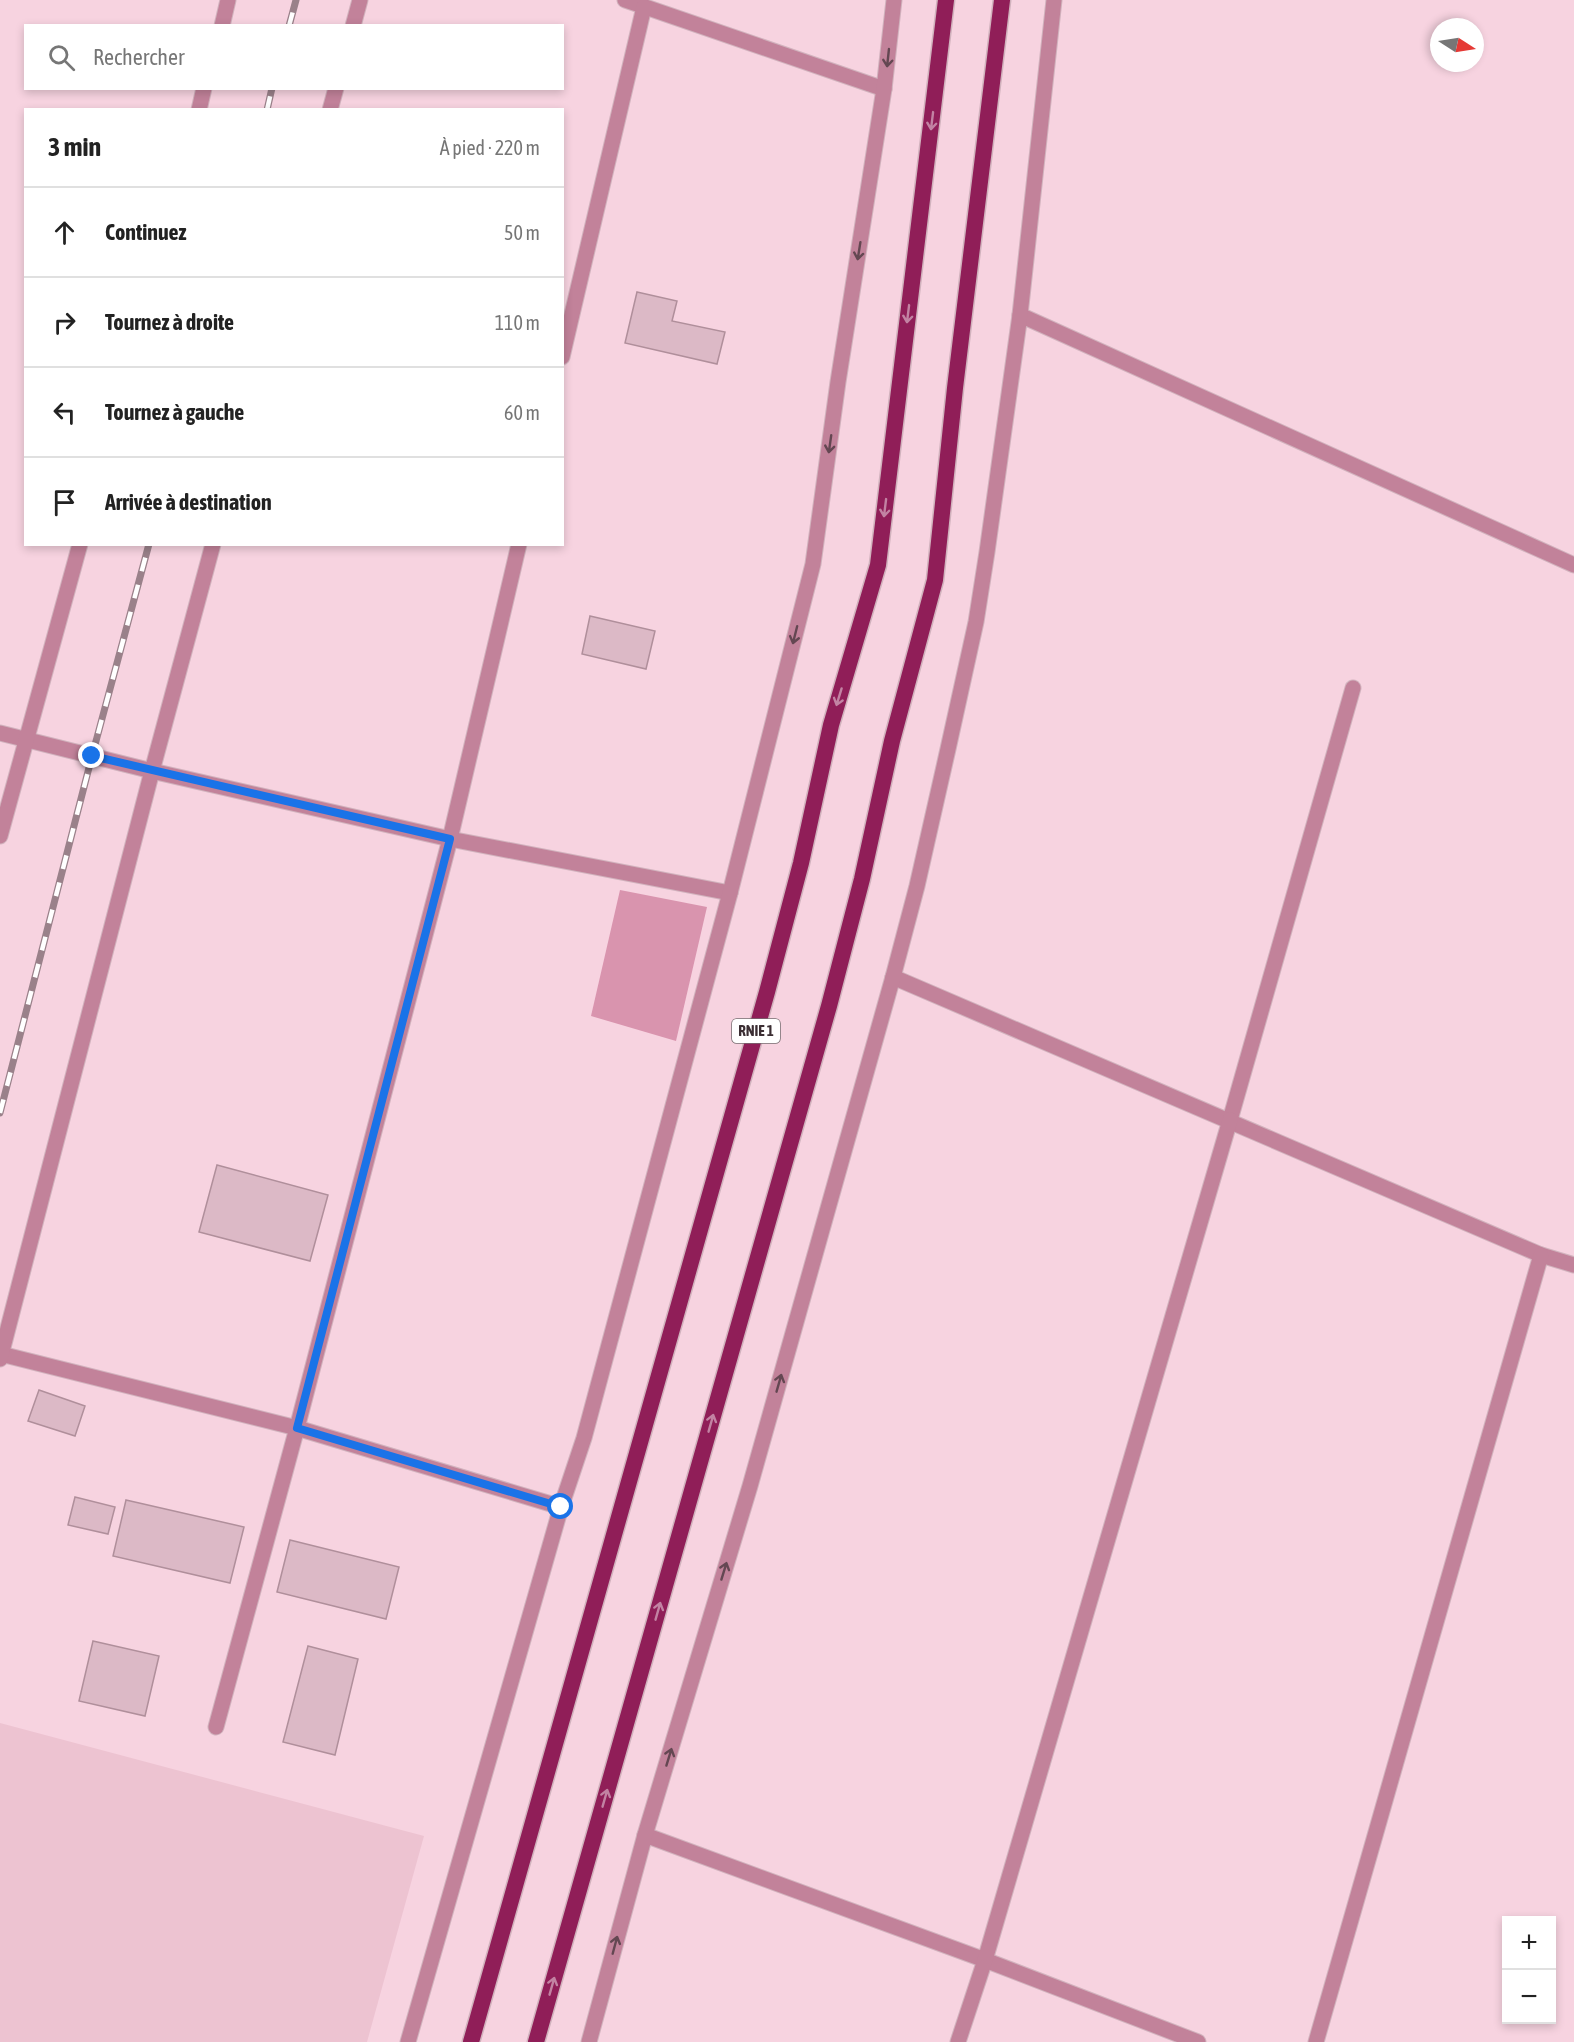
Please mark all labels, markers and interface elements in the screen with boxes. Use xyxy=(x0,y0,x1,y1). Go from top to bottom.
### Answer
north arrow xyxy=(1430,18,1484,72)
search box xyxy=(24,24,564,90)
icon: search xyxy=(45,41,78,74)
text: Rechercher xyxy=(93,44,184,70)
one-way arrow xyxy=(882,48,893,68)
one-way arrow xyxy=(926,110,937,130)
text: 3 min xyxy=(48,132,101,162)
text: À pied · 220 m xyxy=(440,136,540,159)
icon: ahead xyxy=(48,216,81,249)
text: Continuez xyxy=(105,219,187,245)
text: 50 m xyxy=(504,221,540,244)
one-way arrow xyxy=(853,241,864,260)
one-way arrow xyxy=(902,304,913,324)
icon: right xyxy=(48,306,81,339)
text: Tournez à droite xyxy=(105,309,234,335)
text: 110 m xyxy=(495,311,540,334)
icon: left xyxy=(48,396,81,429)
text: Tournez à gauche xyxy=(105,399,244,425)
text: 60 m xyxy=(504,401,540,424)
one-way arrow xyxy=(824,433,835,453)
icon: arrive xyxy=(48,486,81,519)
text: Arrivée à destination xyxy=(105,489,272,515)
one-way arrow xyxy=(879,497,890,517)
one-way arrow xyxy=(789,626,801,645)
one-way arrow xyxy=(833,687,844,706)
route end xyxy=(78,742,104,768)
road number: RNIE 1 xyxy=(732,1019,780,1043)
one-way arrow xyxy=(773,1374,785,1393)
one-way arrow xyxy=(706,1414,717,1433)
route start xyxy=(547,1493,573,1519)
one-way arrow xyxy=(719,1562,730,1581)
one-way arrow xyxy=(653,1601,664,1620)
one-way arrow xyxy=(664,1748,675,1767)
one-way arrow xyxy=(600,1789,611,1808)
map controls xyxy=(1502,1916,1556,2024)
button: + xyxy=(1502,1916,1556,1970)
one-way arrow xyxy=(610,1936,622,1955)
button: − xyxy=(1502,1970,1556,2024)
one-way arrow xyxy=(546,1977,558,1996)

